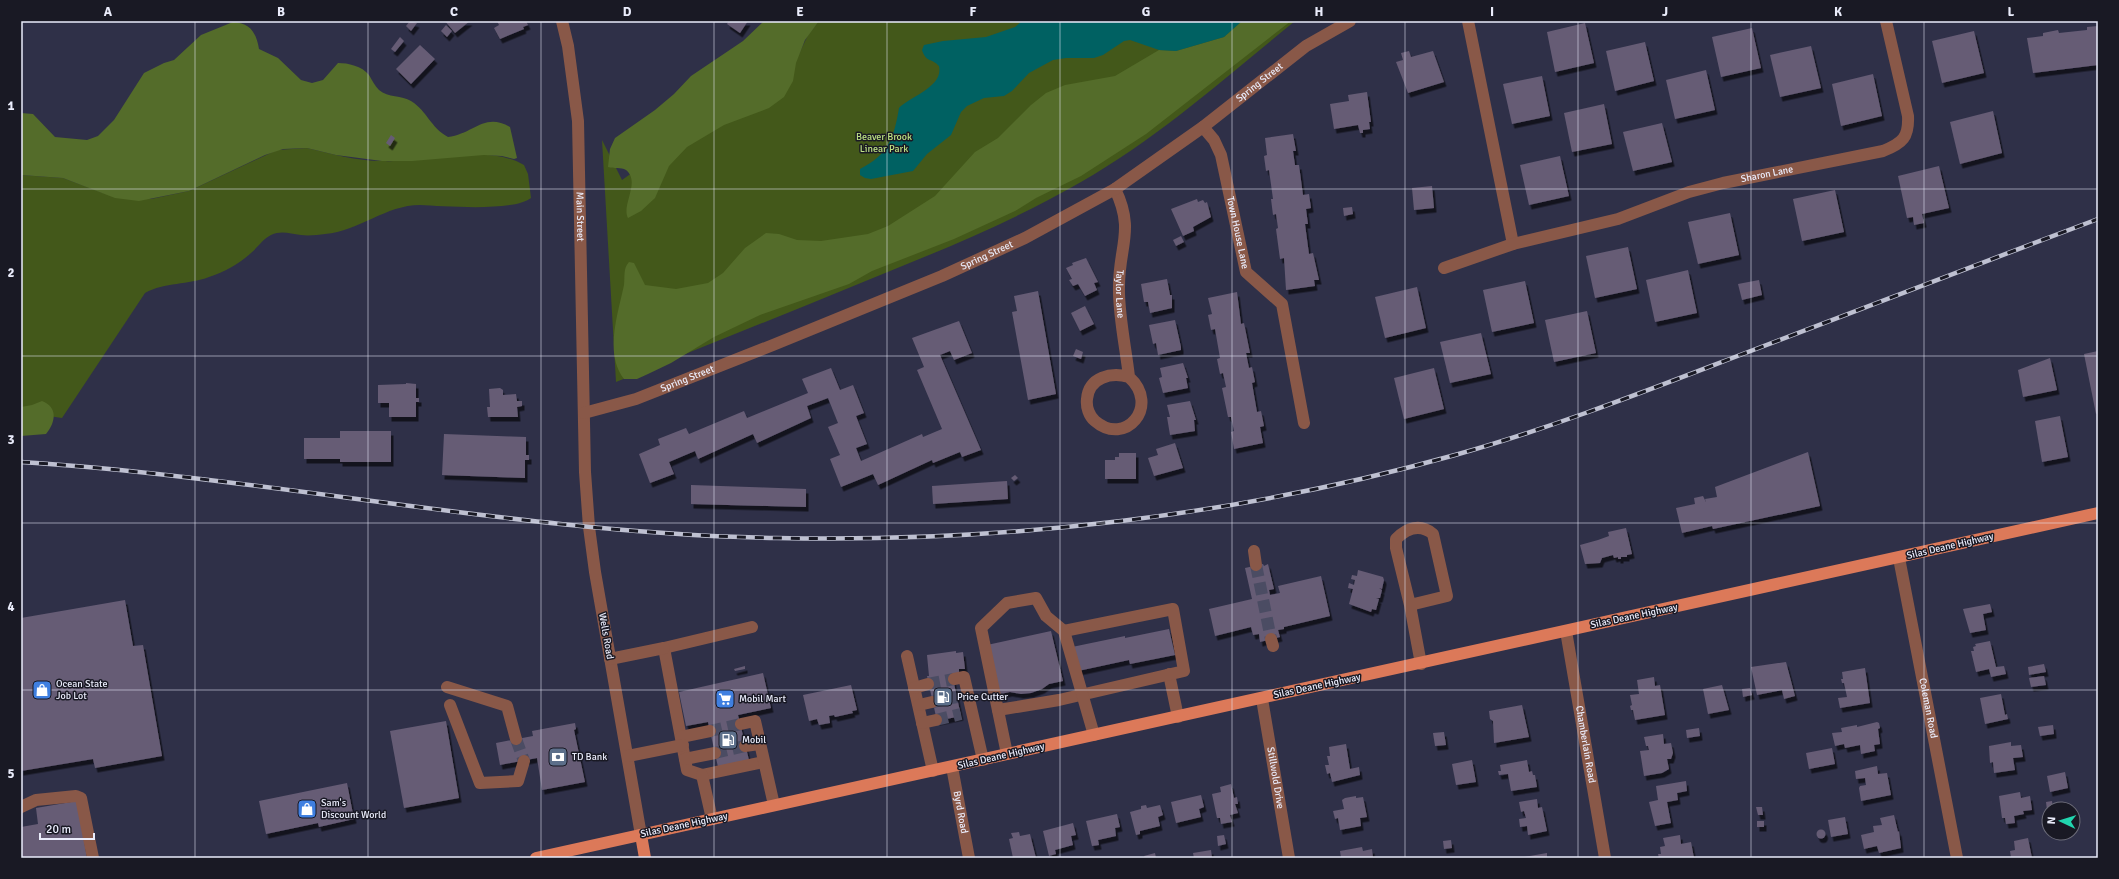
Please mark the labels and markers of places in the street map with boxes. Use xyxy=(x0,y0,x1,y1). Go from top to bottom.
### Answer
place label: Ocean State Job Lot xyxy=(56,678,107,702)
shop icon: Ocean State Job Lot xyxy=(31,679,53,701)
fuel station icon: Price Cutter xyxy=(932,686,954,708)
supermarket icon: Mobil Mart xyxy=(714,688,736,710)
place label: Price Cutter xyxy=(957,691,1008,703)
place label: Mobil Mart xyxy=(739,693,786,705)
fuel station icon: Mobil xyxy=(717,729,739,751)
place label: Mobil xyxy=(742,734,766,746)
bank icon: TD Bank xyxy=(547,746,569,768)
place label: TD Bank xyxy=(572,751,607,763)
place label: Sam's Discount World xyxy=(321,797,386,821)
shop icon: Sam's Discount World xyxy=(296,798,318,820)

